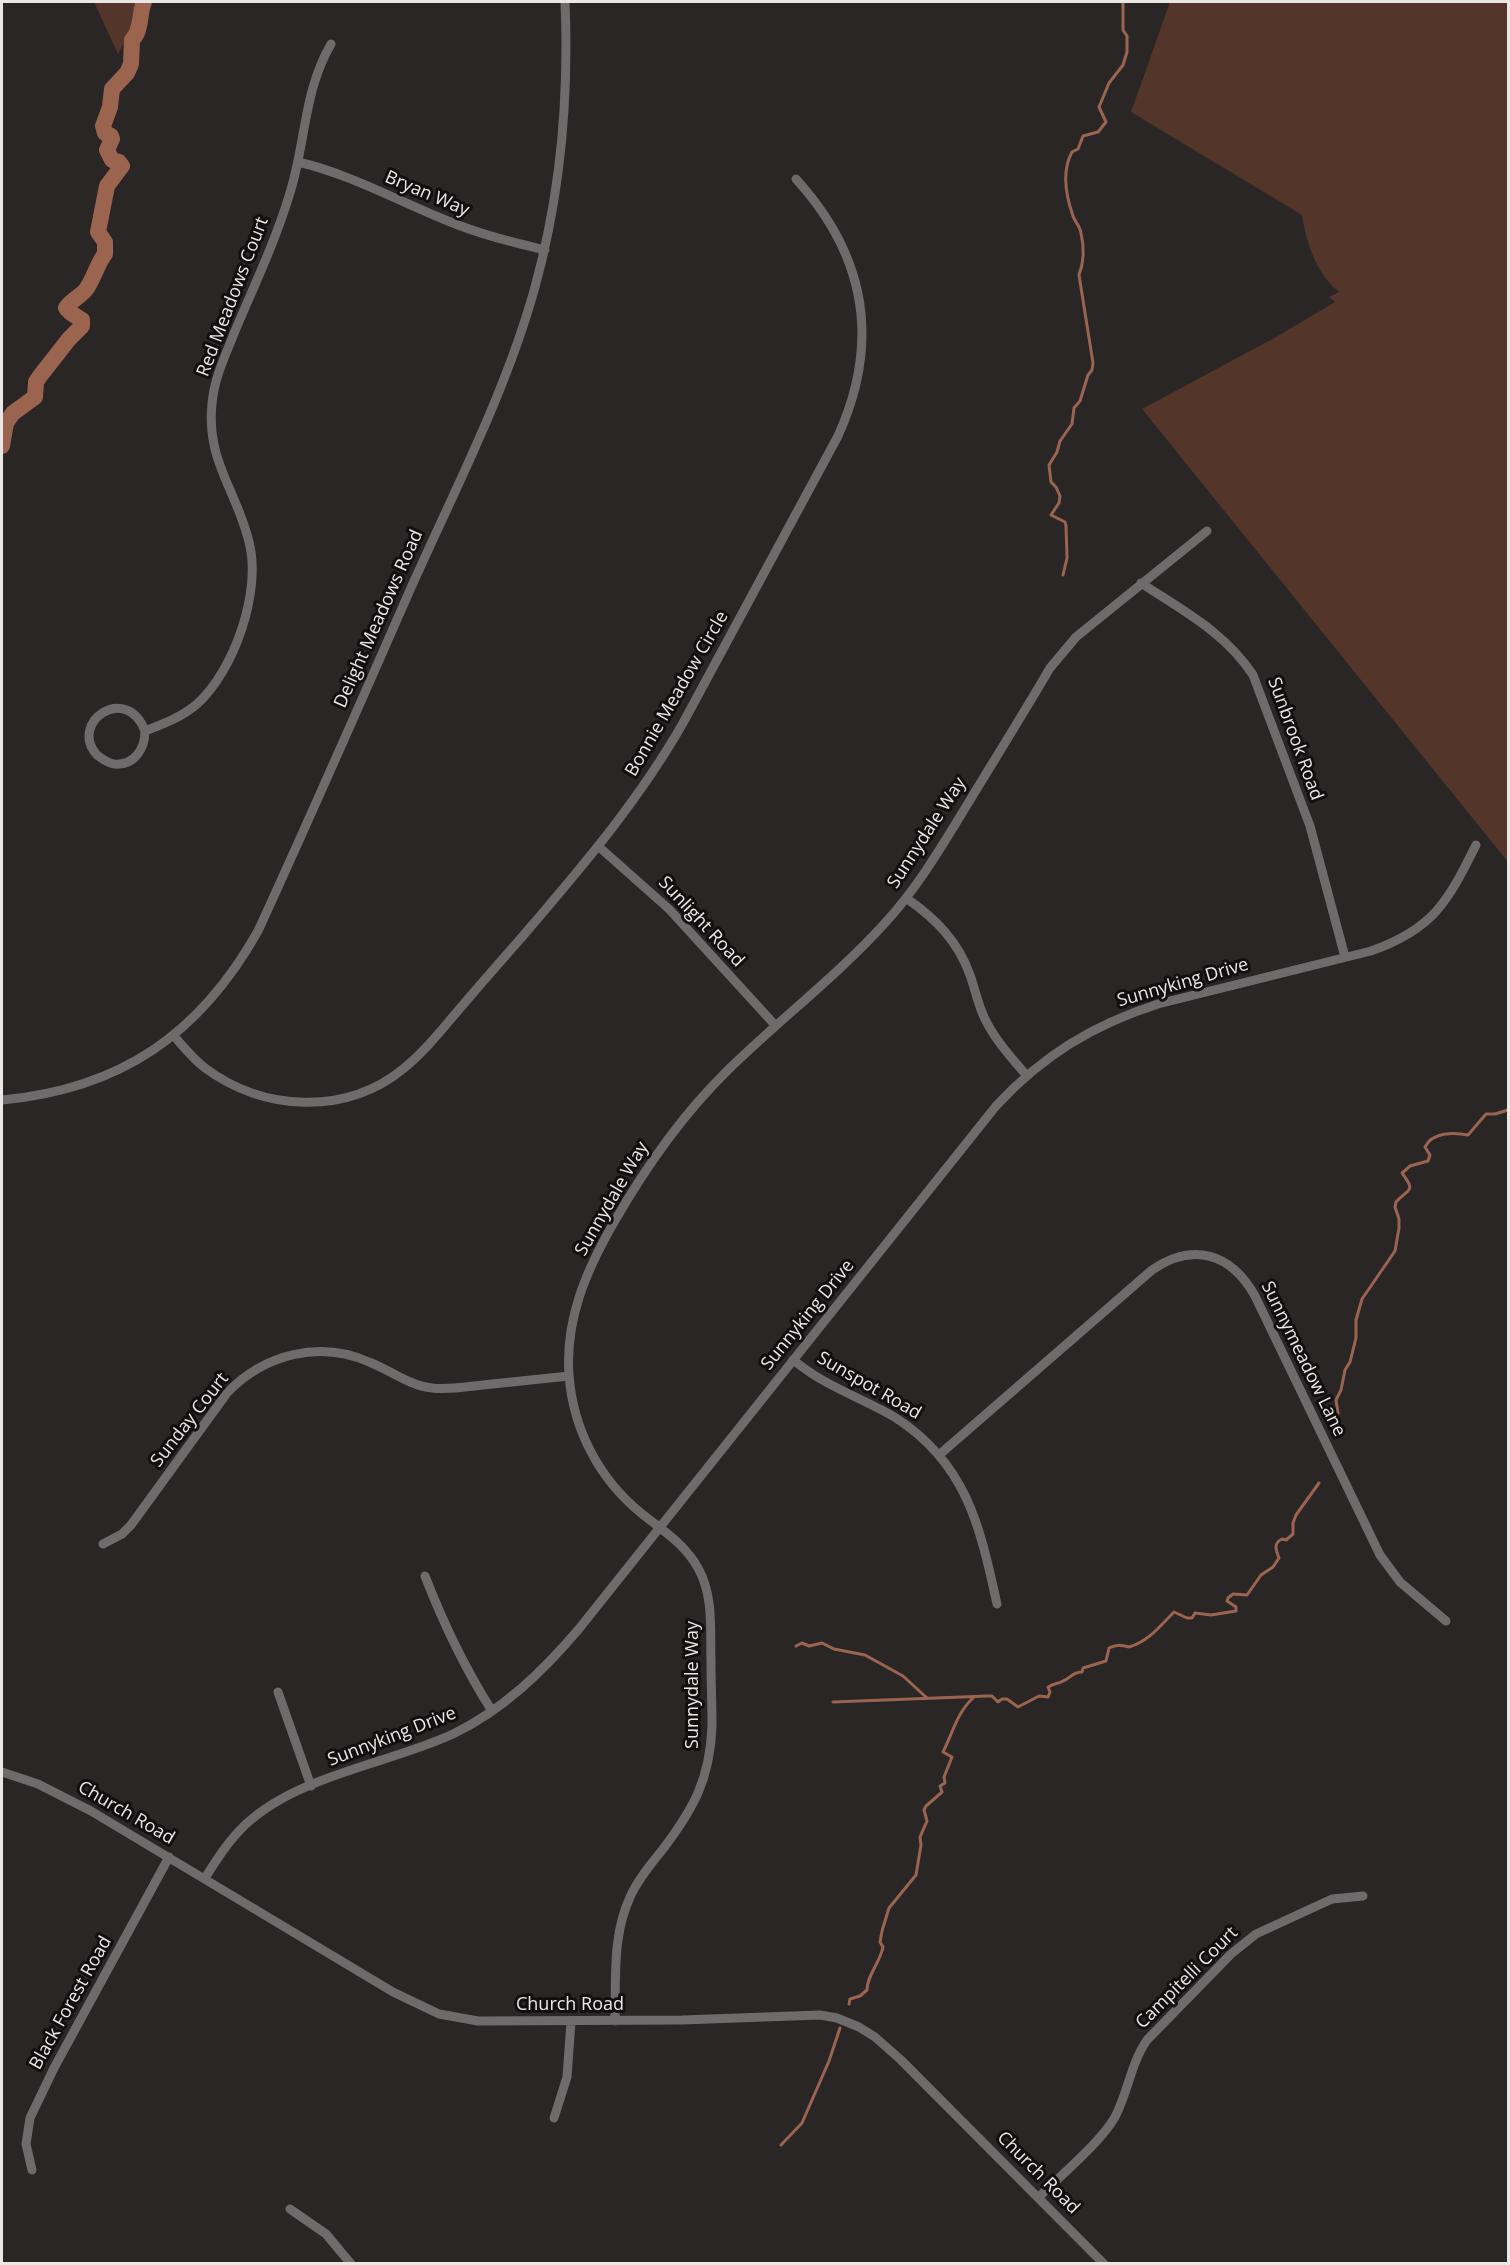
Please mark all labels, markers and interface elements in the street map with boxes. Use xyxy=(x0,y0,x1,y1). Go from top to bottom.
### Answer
street label: Bryan Way xyxy=(382,167,472,221)
street label: Red Meadows Court xyxy=(193,214,273,380)
street label: Delight Meadows Road xyxy=(330,527,428,711)
street label: Bonnie Meadow Circle xyxy=(621,608,733,780)
street label: Sunbrook Road xyxy=(1263,675,1327,803)
street label: Sunnydale Way xyxy=(883,773,971,893)
street label: Sunlight Road xyxy=(654,872,748,972)
street label: Sunnyking Drive xyxy=(1115,954,1251,1012)
street label: Sunnydale Way xyxy=(571,1138,653,1260)
street label: Sunnyking Drive xyxy=(757,1256,859,1374)
street label: Sunnymeadow Lane xyxy=(1256,1278,1350,1440)
street label: Sunspot Road xyxy=(813,1348,925,1424)
street label: Sunday Court xyxy=(147,1369,233,1471)
street label: Sunnydale Way xyxy=(682,1621,704,1749)
street label: Sunnyking Drive xyxy=(325,1703,459,1771)
street label: Church Road xyxy=(74,1777,178,1849)
street label: Campitelli Court xyxy=(1132,1923,1242,2033)
street label: Black Forest Road xyxy=(25,1933,117,2073)
street label: Church Road xyxy=(516,1994,624,2016)
street label: Church Road xyxy=(992,2127,1084,2219)

